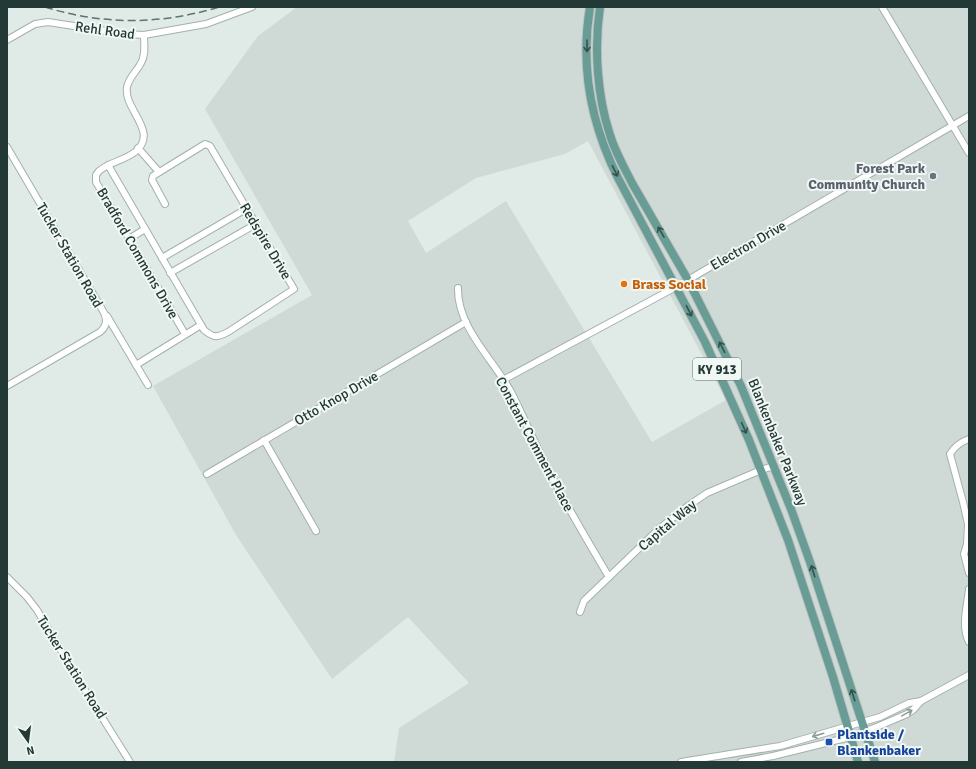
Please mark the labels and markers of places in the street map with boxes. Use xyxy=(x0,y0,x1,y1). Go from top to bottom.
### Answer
place label: Forest Park Community Church xyxy=(808,160,926,193)
marker: Forest Park Community Church xyxy=(928,171,938,181)
place label: Brass Social xyxy=(632,276,707,293)
marker: Brass Social xyxy=(619,279,629,289)
place label: Plantside / Blankenbaker xyxy=(837,726,921,759)
marker: Plantside / Blankenbaker xyxy=(824,737,834,747)

